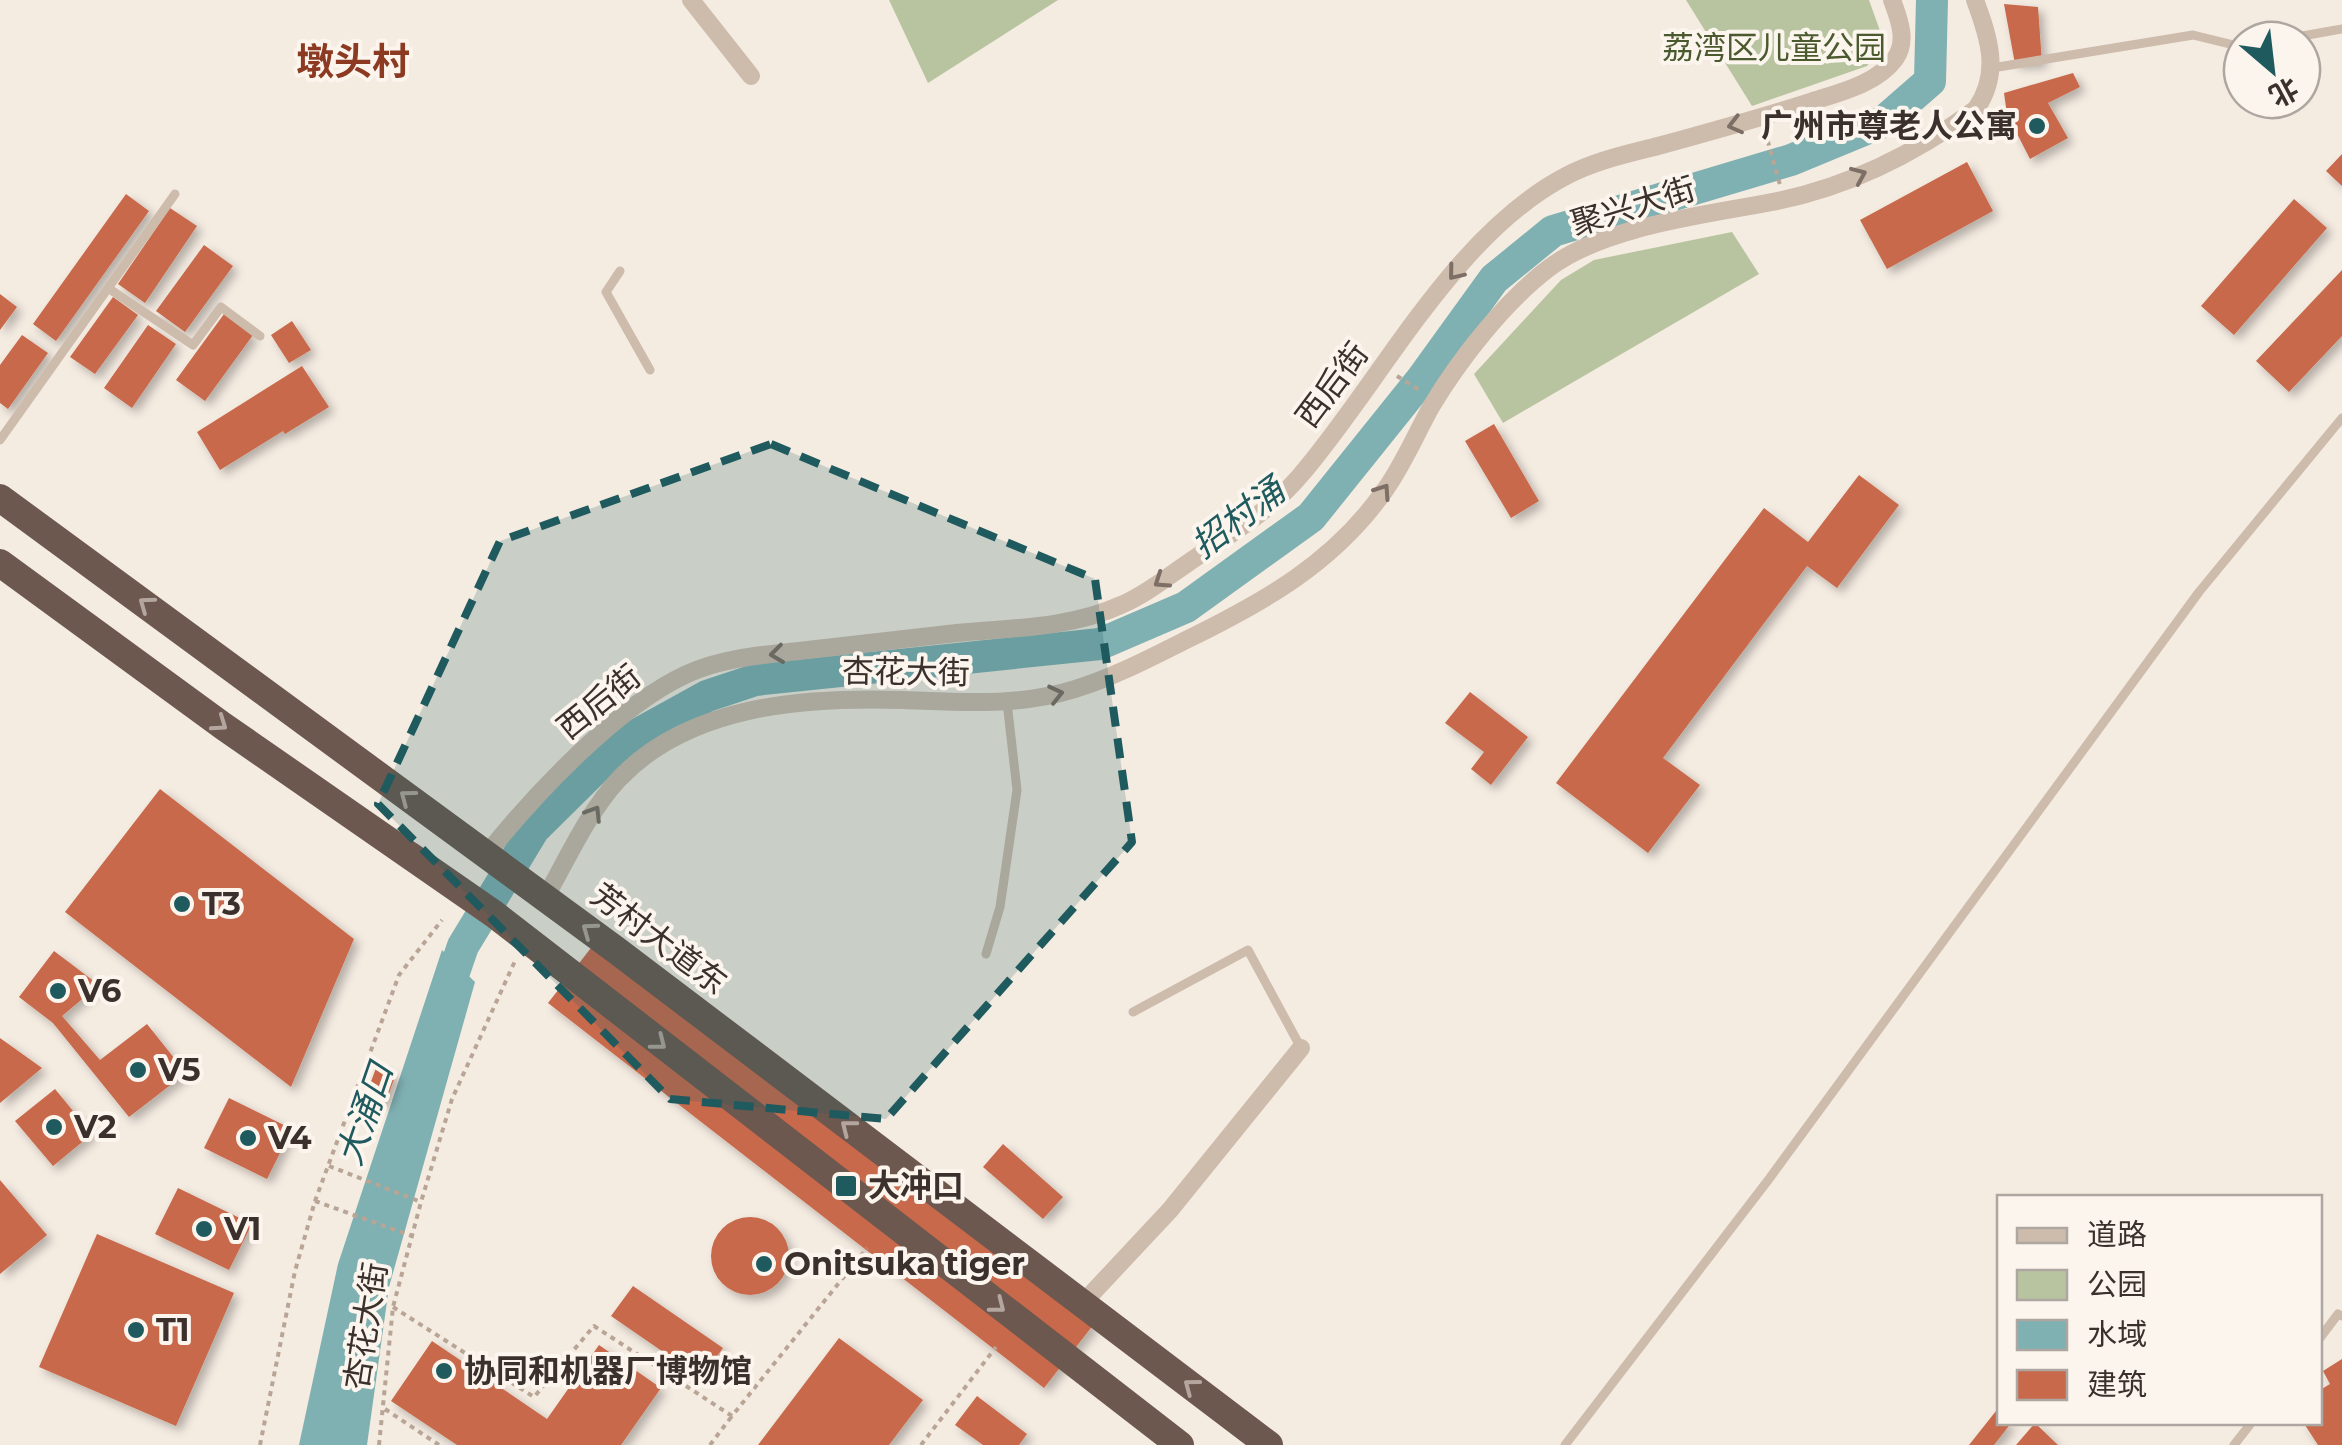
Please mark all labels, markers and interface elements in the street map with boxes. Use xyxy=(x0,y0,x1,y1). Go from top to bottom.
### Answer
north arrow xyxy=(2222,20,2322,120)
park label: 荔湾区儿童公园 xyxy=(1662,28,1886,67)
district label: 墩头村 xyxy=(296,38,410,85)
text: 北 xyxy=(2263,70,2304,114)
place label: 广州市尊老人公寓 xyxy=(1761,106,2017,145)
one-way arrow xyxy=(1727,113,1744,134)
marker: 广州市尊老人公寓 xyxy=(2026,115,2048,137)
one-way arrow xyxy=(1849,167,1867,187)
street label: 聚兴大街 xyxy=(1566,168,1700,243)
one-way arrow xyxy=(1449,261,1467,279)
street label: 西后街 xyxy=(1287,335,1376,435)
water label: 招村涌 xyxy=(1183,466,1296,566)
one-way arrow xyxy=(1371,483,1389,502)
one-way arrow xyxy=(1154,568,1172,587)
one-way arrow xyxy=(139,598,157,616)
one-way arrow xyxy=(769,642,786,663)
street label: 杏花大街 xyxy=(842,651,970,692)
street label: 西后街 xyxy=(549,656,648,747)
one-way arrow xyxy=(1047,685,1064,706)
one-way arrow xyxy=(209,712,228,730)
one-way arrow xyxy=(400,791,419,809)
one-way arrow xyxy=(581,806,600,824)
street label: 芳村大道东 xyxy=(584,875,735,1002)
place label: T3 xyxy=(202,884,241,923)
marker: T3 xyxy=(171,893,193,915)
one-way arrow xyxy=(582,924,601,942)
place label: V6 xyxy=(77,971,121,1010)
marker: V6 xyxy=(47,980,69,1002)
one-way arrow xyxy=(647,1031,665,1048)
place label: V5 xyxy=(157,1050,201,1089)
water label: 大涌口 xyxy=(327,1054,403,1170)
marker: V5 xyxy=(127,1059,149,1081)
place label: V2 xyxy=(73,1107,117,1146)
marker: V2 xyxy=(43,1116,65,1138)
place label: V4 xyxy=(267,1118,311,1157)
one-way arrow xyxy=(841,1121,859,1138)
marker: V4 xyxy=(237,1127,259,1149)
place label: 大冲口 xyxy=(868,1166,964,1205)
marker: 大冲口 xyxy=(833,1173,859,1199)
legend xyxy=(1997,1195,2322,1425)
place label: V1 xyxy=(223,1209,261,1248)
text: 道路 xyxy=(2087,1216,2147,1253)
marker: V1 xyxy=(193,1218,215,1240)
place label: Onitsuka tiger xyxy=(784,1244,1025,1283)
marker: Onitsuka tiger xyxy=(753,1253,775,1275)
street label: 杏花大街 xyxy=(336,1260,395,1392)
text: 公园 xyxy=(2087,1266,2147,1303)
one-way arrow xyxy=(987,1295,1005,1312)
place label: T1 xyxy=(156,1310,190,1349)
text: 水域 xyxy=(2087,1316,2147,1353)
marker: T1 xyxy=(125,1319,147,1341)
place label: 协同和机器厂博物馆 xyxy=(464,1351,752,1390)
marker: 协同和机器厂博物馆 xyxy=(433,1360,455,1382)
text: 建筑 xyxy=(2087,1366,2147,1403)
one-way arrow xyxy=(1184,1381,1202,1398)

